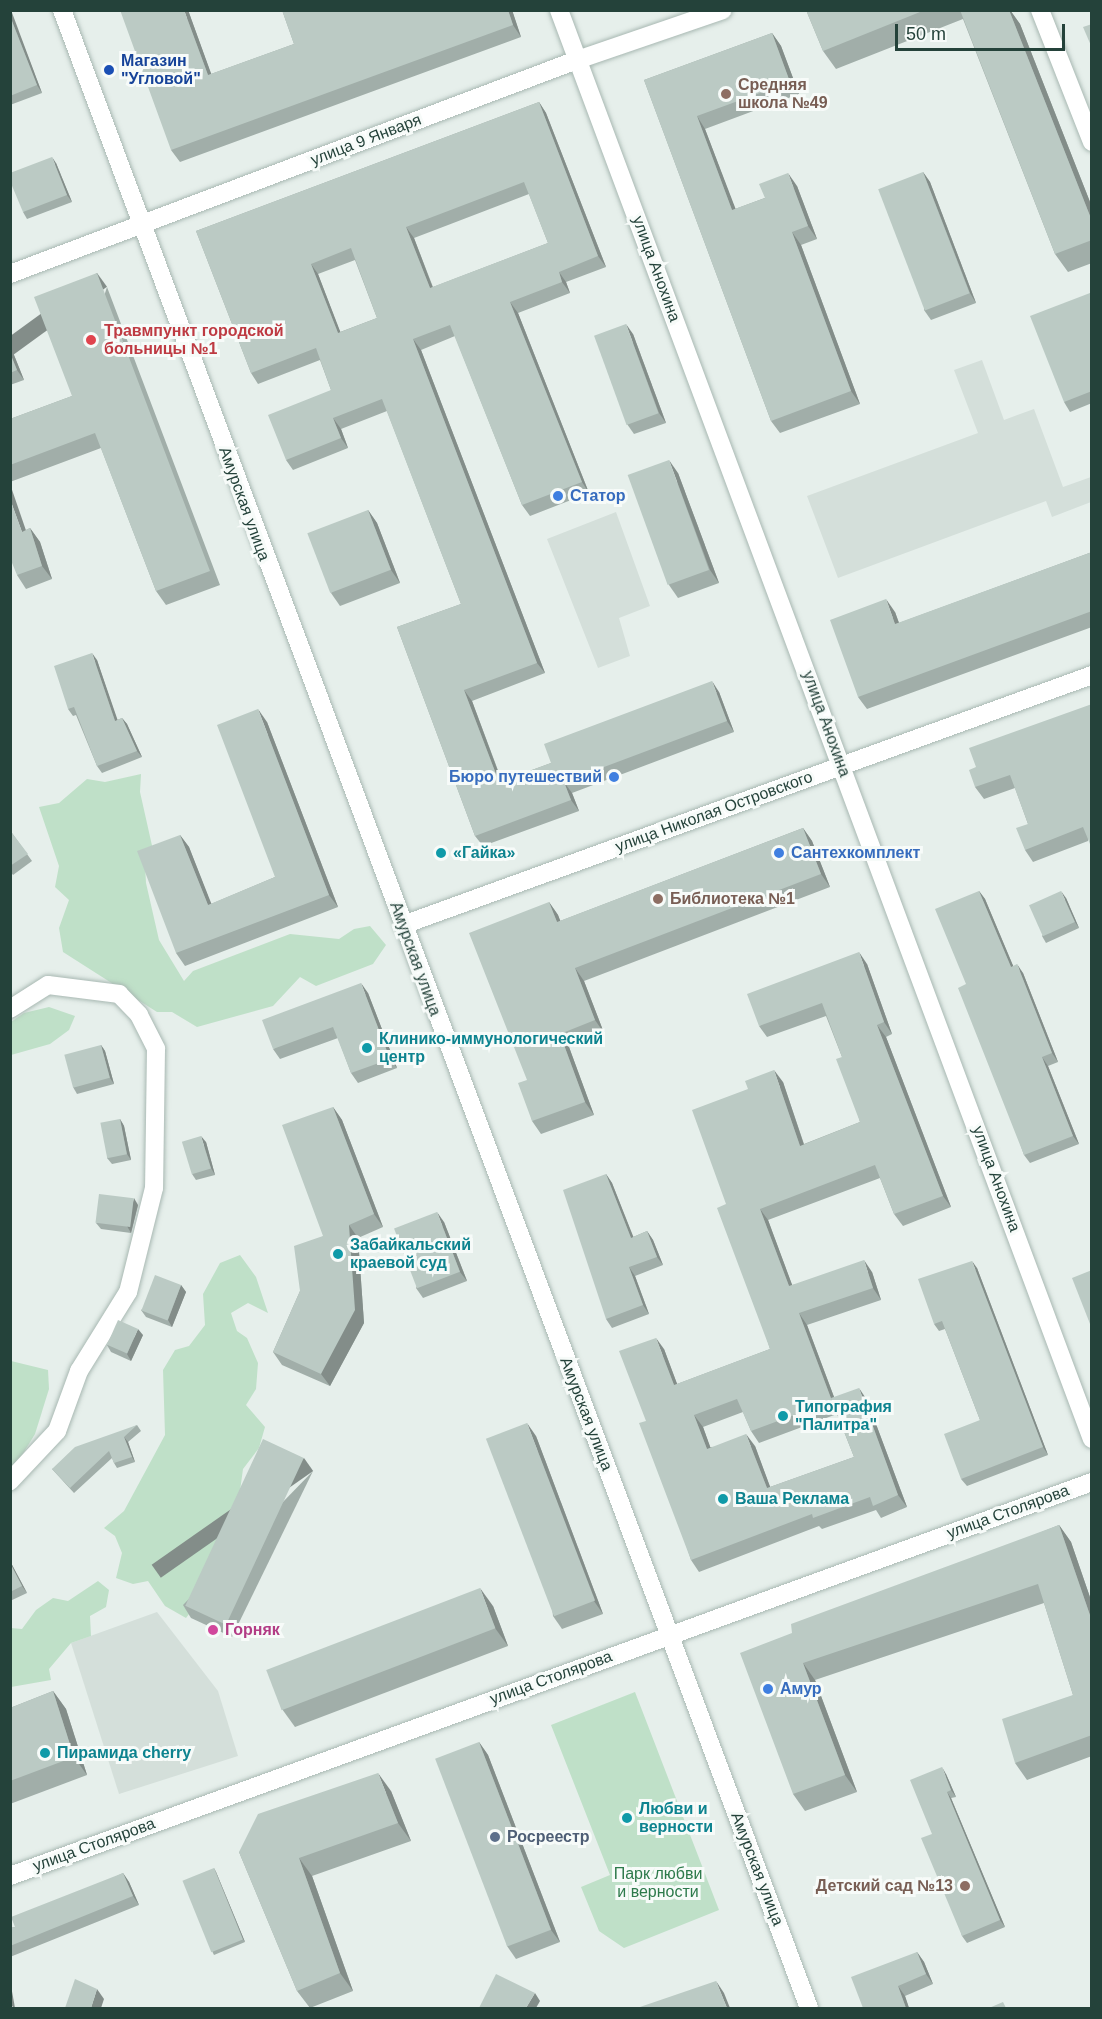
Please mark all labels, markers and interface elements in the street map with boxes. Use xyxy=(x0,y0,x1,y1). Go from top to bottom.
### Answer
scale bar xyxy=(898,12,1068,50)
text: 50 m xyxy=(906,24,946,44)
place label: Магазин "Угловой" xyxy=(121,51,201,89)
marker: Магазин "Угловой" xyxy=(102,63,116,77)
place label: Средняя школа №49 xyxy=(738,75,828,113)
marker: Средняя школа №49 xyxy=(719,87,733,101)
street label: улица 9 Января xyxy=(308,110,424,170)
street label: улица Анохина xyxy=(628,213,684,325)
place label: Травмпункт городской больницы №1 xyxy=(104,321,284,359)
marker: Травмпункт городской больницы №1 xyxy=(82,331,100,349)
street label: Амурская улица xyxy=(214,444,274,564)
place label: Статор xyxy=(570,486,625,506)
marker: Статор xyxy=(551,489,565,503)
street label: улица Анохина xyxy=(798,668,854,780)
place label: Бюро путешествий xyxy=(449,767,602,787)
street label: улица Николая Островского xyxy=(613,767,815,857)
marker: Бюро путешествий xyxy=(607,770,621,784)
place label: «Гайка» xyxy=(453,843,515,863)
place label: Сантехкомплект xyxy=(791,843,920,863)
marker: «Гайка» xyxy=(434,846,448,860)
marker: Сантехкомплект xyxy=(772,846,786,860)
place label: Библиотека №1 xyxy=(670,889,795,909)
marker: Библиотека №1 xyxy=(651,892,665,906)
street label: Амурская улица xyxy=(385,899,445,1019)
place label: Клинико-иммунологический центр xyxy=(379,1029,603,1067)
marker: Клинико-иммунологический центр xyxy=(360,1041,374,1055)
street label: улица Анохина xyxy=(968,1123,1024,1235)
place label: Забайкальский краевой суд xyxy=(350,1235,471,1273)
marker: Забайкальский краевой суд xyxy=(331,1247,345,1261)
street label: Амурская улица xyxy=(556,1355,616,1473)
place label: Типография "Палитра" xyxy=(795,1397,892,1435)
marker: Типография "Палитра" xyxy=(776,1409,790,1423)
street label: улица Столярова xyxy=(944,1481,1072,1543)
place label: Ваша Реклама xyxy=(735,1489,849,1509)
marker: Ваша Реклама xyxy=(716,1492,730,1506)
place label: Горняк xyxy=(225,1620,280,1640)
marker: Горняк xyxy=(206,1623,220,1637)
street label: улица Столярова xyxy=(487,1647,615,1709)
place label: Амур xyxy=(780,1679,822,1699)
marker: Амур xyxy=(761,1682,775,1696)
place label: Пирамида cherry xyxy=(57,1743,191,1763)
marker: Пирамида cherry xyxy=(38,1746,52,1760)
place label: Любви и верности xyxy=(639,1799,713,1837)
street label: Амурская улица xyxy=(727,1810,787,1928)
marker: Любви и верности xyxy=(620,1811,634,1825)
street label: улица Столярова xyxy=(30,1814,158,1876)
place label: Росреестр xyxy=(507,1827,590,1847)
marker: Росреестр xyxy=(488,1830,502,1844)
park label: Парк любви и верности xyxy=(614,1864,702,1902)
place label: Детский сад №13 xyxy=(816,1876,953,1896)
marker: Детский сад №13 xyxy=(958,1879,972,1893)

